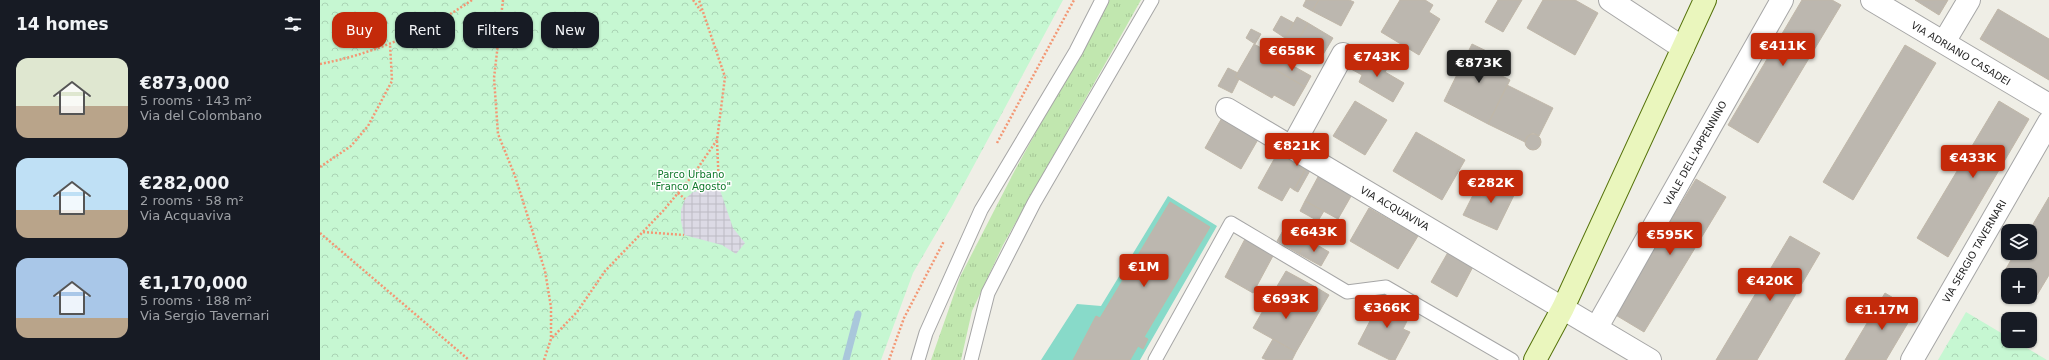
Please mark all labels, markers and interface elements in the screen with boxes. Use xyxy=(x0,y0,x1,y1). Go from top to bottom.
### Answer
chip: Buy xyxy=(332,12,387,48)
chip: Rent xyxy=(395,12,455,48)
chip: Filters xyxy=(463,12,533,48)
chip: New xyxy=(541,12,599,48)
icon: filters xyxy=(282,13,304,35)
text: 14 homes xyxy=(16,14,109,34)
street label: VIA ADRIANO CASADEI xyxy=(1909,19,2012,87)
pin: €411K xyxy=(1755,33,1811,67)
pin: €658K xyxy=(1264,38,1320,72)
text: €411K xyxy=(1760,38,1806,53)
text: €658K xyxy=(1269,43,1315,58)
pin: €743K xyxy=(1349,44,1405,78)
text: €743K xyxy=(1354,49,1400,64)
pin: €873K xyxy=(1451,50,1507,84)
text: €873K xyxy=(1456,55,1502,70)
text: €873,000 xyxy=(140,73,229,93)
icon: home xyxy=(48,74,96,122)
text: 5 rooms · 143 m² xyxy=(140,93,252,108)
street label: VIALE DELL'APPENNINO xyxy=(1662,99,1729,208)
text: Via del Colombano xyxy=(140,108,262,123)
pin: €821K xyxy=(1269,133,1325,167)
text: €821K xyxy=(1274,138,1320,153)
pin: €433K xyxy=(1945,145,2001,179)
text: €433K xyxy=(1950,150,1996,165)
park label: Parco Urbano "Franco Agosto" xyxy=(651,169,731,192)
pin: €282K xyxy=(1463,170,1519,204)
text: €282,000 xyxy=(140,173,229,193)
icon: home xyxy=(48,174,96,222)
text: €282K xyxy=(1468,175,1514,190)
street label: VIA ACQUAVIVA xyxy=(1358,184,1431,233)
text: 2 rooms · 58 m² xyxy=(140,193,244,208)
street label: VIA SERGIO TAVERNARI xyxy=(1940,198,2008,305)
text: Via Acquaviva xyxy=(140,208,232,223)
pin: €643K xyxy=(1286,219,1342,253)
pin: €595K xyxy=(1642,222,1698,256)
text: €643K xyxy=(1291,224,1337,239)
map controls xyxy=(2001,224,2037,348)
button: layers xyxy=(2001,224,2037,260)
text: €595K xyxy=(1647,227,1693,242)
pin: €1M xyxy=(1125,254,1163,288)
text: €1M xyxy=(1128,259,1160,274)
pin: €420K xyxy=(1742,268,1798,302)
button: + xyxy=(2001,268,2037,304)
text: €1,170,000 xyxy=(140,273,248,293)
text: €420K xyxy=(1747,273,1793,288)
icon: home xyxy=(48,274,96,322)
pin: €693K xyxy=(1258,286,1314,320)
text: €693K xyxy=(1263,291,1309,306)
text: 5 rooms · 188 m² xyxy=(140,293,252,308)
pin: €366K xyxy=(1359,295,1415,329)
pin: €1.17M xyxy=(1849,297,1915,331)
text: €366K xyxy=(1364,300,1410,315)
text: €1.17M xyxy=(1855,302,1909,317)
text: Via Sergio Tavernari xyxy=(140,308,269,323)
button: − xyxy=(2001,312,2037,348)

